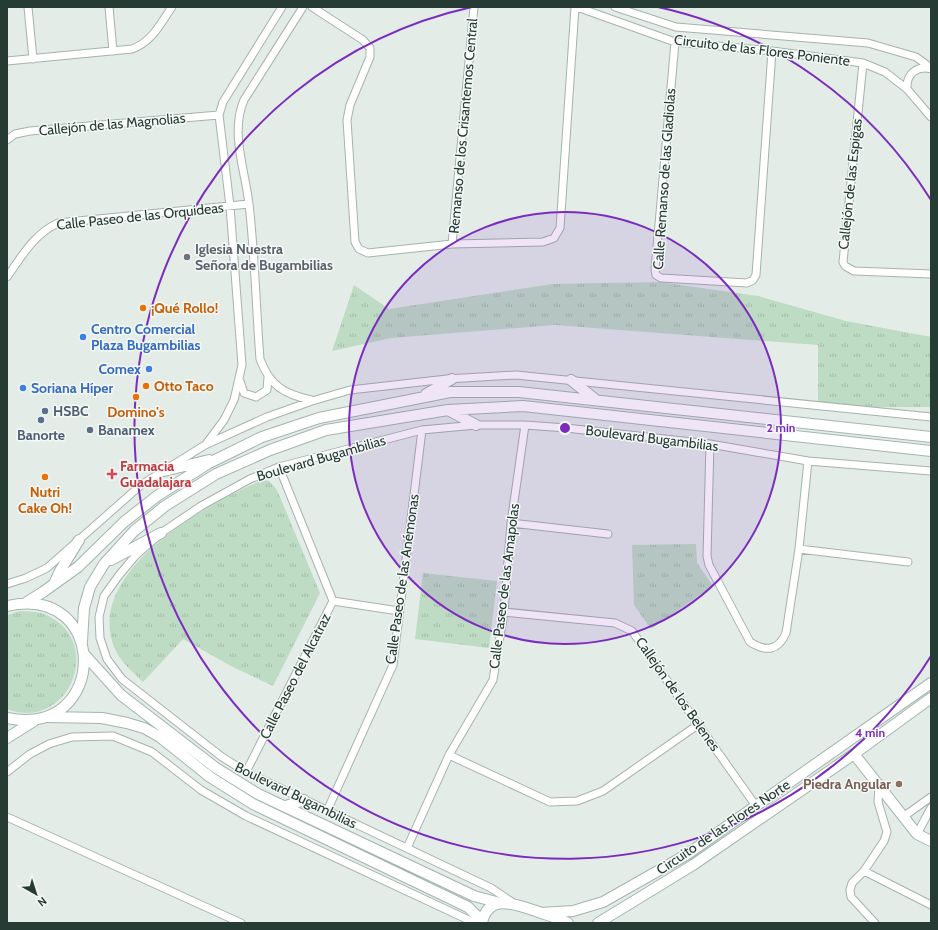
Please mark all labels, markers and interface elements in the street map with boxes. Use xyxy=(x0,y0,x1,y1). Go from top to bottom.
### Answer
street label: Remanso de los Crisantemos Central xyxy=(445,17,481,234)
street label: Circuito de las Flores Poniente xyxy=(673,30,851,70)
street label: Calle Remanso de las Gladiolas xyxy=(649,88,679,270)
street label: Callejón de las Magnolias xyxy=(38,109,186,139)
street label: Callejón de las Espigas xyxy=(834,117,866,250)
street label: Calle Paseo de las Orquideas xyxy=(55,198,225,234)
place label: Iglesia Nuestra Señora de Bugambilias xyxy=(195,240,333,274)
marker: Iglesia Nuestra Señora de Bugambilias xyxy=(182,252,192,262)
place label: ¡Qué Rollo! xyxy=(151,299,218,317)
marker: ¡Qué Rollo! xyxy=(138,303,148,313)
place label: Centro Comercial Plaza Bugambilias xyxy=(91,320,201,354)
marker: Centro Comercial Plaza Bugambilias xyxy=(78,332,88,342)
place label: Comex xyxy=(98,360,141,378)
marker: Comex xyxy=(144,364,154,374)
place label: Otto Taco xyxy=(154,377,214,395)
place label: Soriana Híper xyxy=(31,379,114,397)
marker: Otto Taco xyxy=(141,381,151,391)
marker: Soriana Híper xyxy=(18,383,28,393)
marker: Domino's xyxy=(131,392,141,402)
place label: HSBC xyxy=(53,402,89,420)
place label: Domino's xyxy=(107,403,165,421)
marker: HSBC xyxy=(40,406,50,416)
marker: Banorte xyxy=(36,415,46,425)
text: 2 min xyxy=(767,420,795,435)
place label: Banamex xyxy=(98,421,155,439)
centre of rings xyxy=(558,421,572,435)
street label: Boulevard Bugambilias xyxy=(585,421,720,455)
marker: Banamex xyxy=(85,425,95,435)
place label: Banorte xyxy=(17,426,65,444)
street label: Boulevard Bugambilias xyxy=(254,431,388,485)
place label: Farmacia Guadalajara xyxy=(120,457,191,491)
marker: Farmacia Guadalajara xyxy=(107,469,117,479)
marker: Nutri Cake Oh! xyxy=(40,472,50,482)
place label: Nutri Cake Oh! xyxy=(18,483,72,517)
street label: Calle Paseo de las Anémonas xyxy=(381,493,423,665)
street label: Calle Paseo de las Amapolas xyxy=(485,502,523,670)
street label: Calle Paseo del Alcatraz xyxy=(255,610,335,742)
street label: Callejón de los Belenes xyxy=(632,633,724,755)
text: 4 min xyxy=(855,725,885,740)
street label: Boulevard Bugambilias xyxy=(232,758,360,832)
street label: Circuito de las Flores Norte xyxy=(653,775,793,879)
place label: Piedra Angular xyxy=(803,775,891,793)
marker: Piedra Angular xyxy=(894,779,904,789)
north arrow xyxy=(16,874,56,914)
text: N xyxy=(35,894,50,910)

